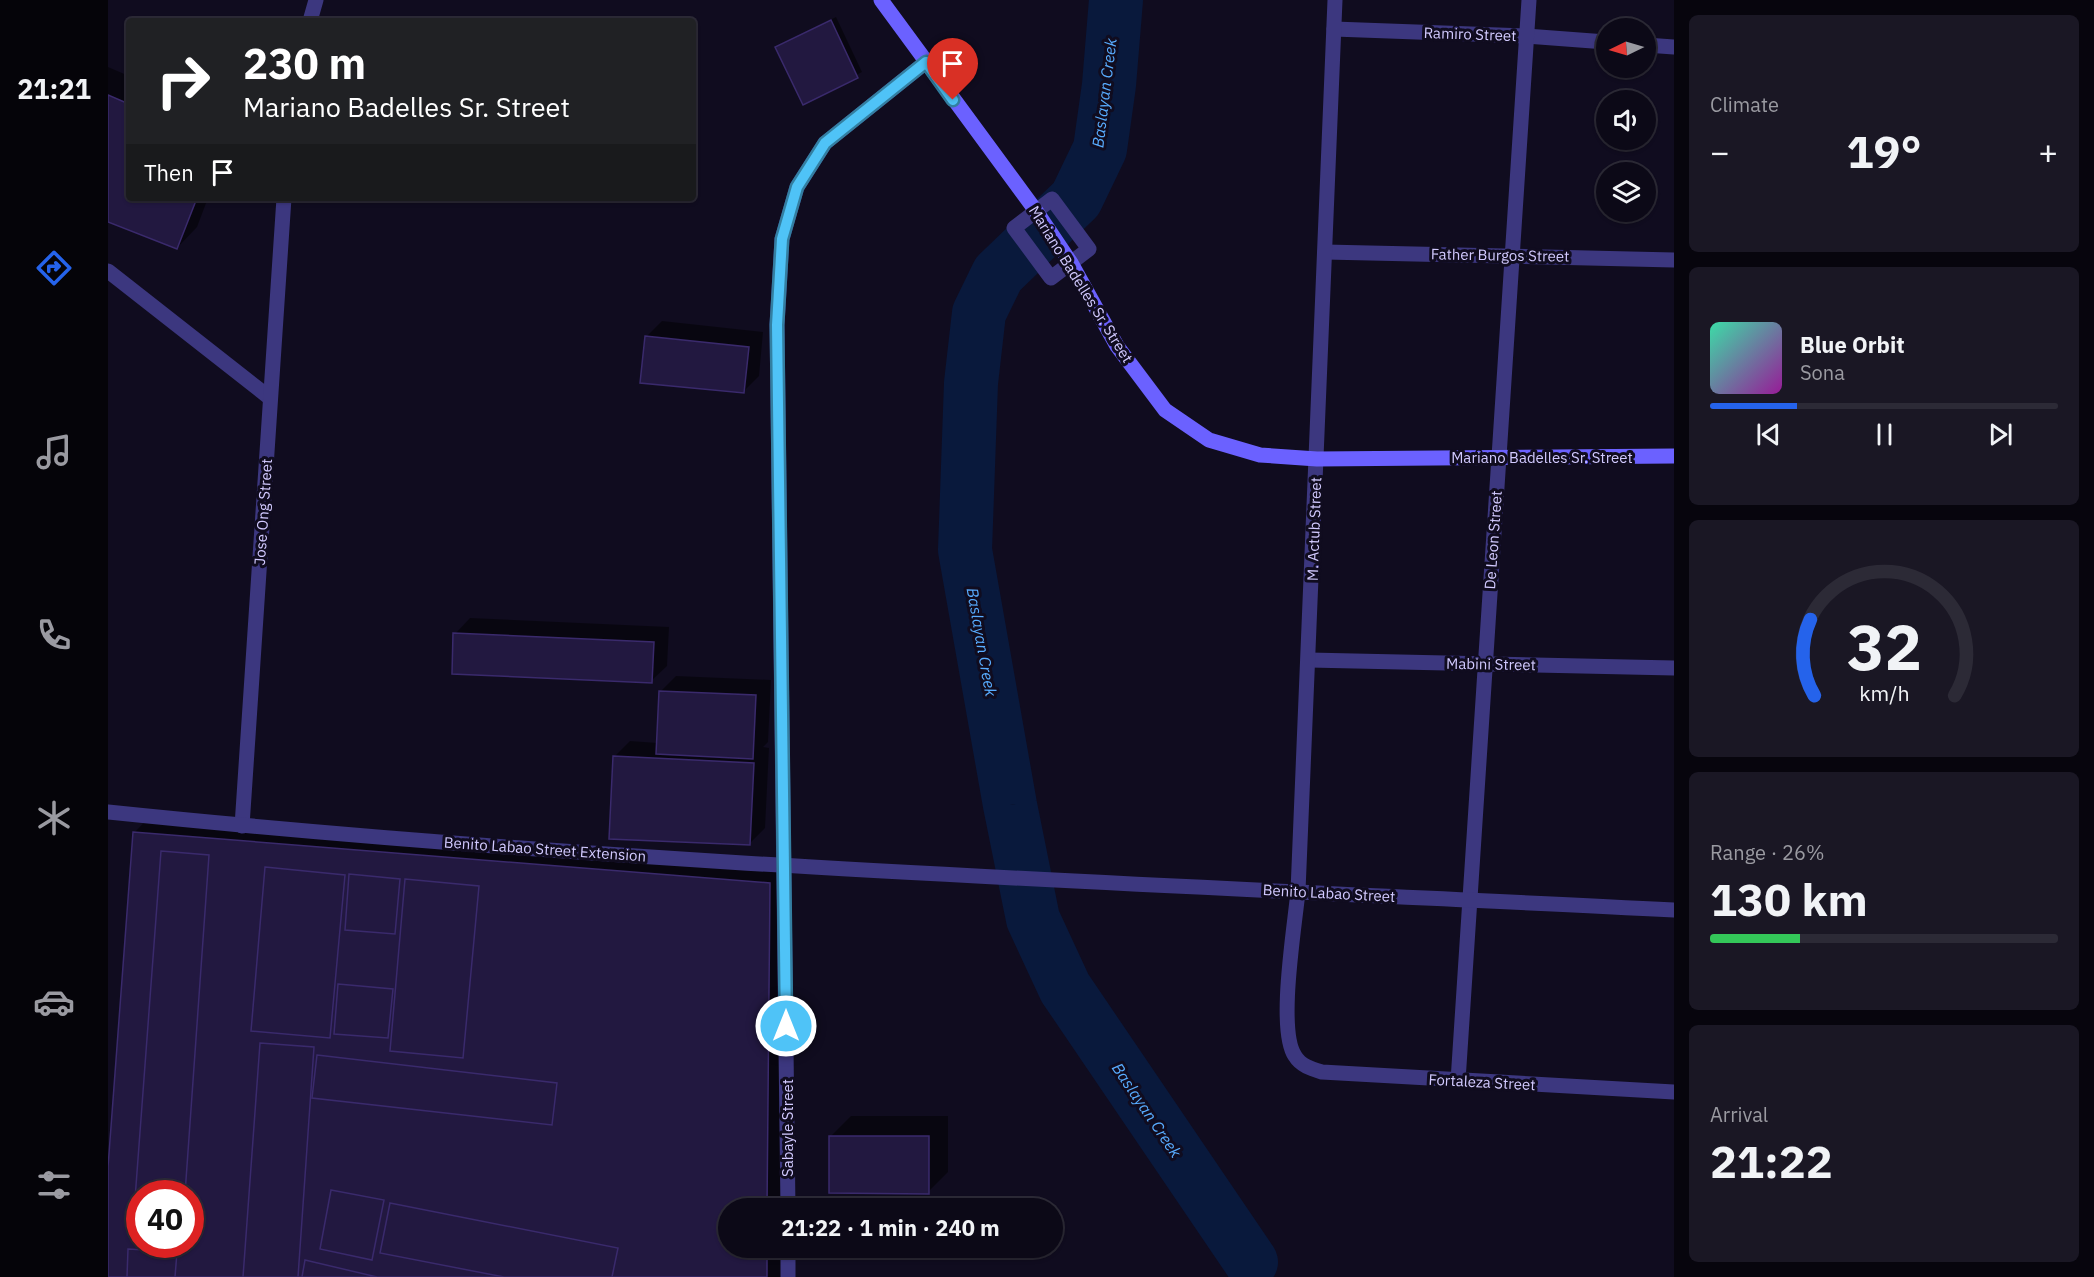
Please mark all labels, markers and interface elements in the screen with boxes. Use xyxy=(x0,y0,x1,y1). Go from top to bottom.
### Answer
north arrow xyxy=(1596,18,1656,78)
map controls xyxy=(1596,18,1656,222)
street label: Ramiro Street xyxy=(1423,23,1517,45)
text: 230 m xyxy=(243,36,366,91)
water label: Baslayan Creek xyxy=(1087,36,1121,149)
pin xyxy=(927,38,978,100)
icon: right xyxy=(144,42,222,120)
icon: arrive xyxy=(936,47,969,80)
text: 21:21 xyxy=(17,71,91,106)
text: Mariano Badelles Sr. Street xyxy=(243,89,570,124)
button: sound xyxy=(1596,90,1656,150)
text: Climate xyxy=(1710,91,1779,118)
text: 19° xyxy=(1846,122,1922,180)
text: − xyxy=(1710,130,1730,173)
text: + xyxy=(2038,130,2058,173)
icon: arrive xyxy=(206,156,239,189)
text: Then xyxy=(144,158,194,187)
button: layers xyxy=(1596,162,1656,222)
street label: Mariano Badelles Sr. Street xyxy=(1025,202,1137,366)
street label: Father Burgos Street xyxy=(1431,244,1569,266)
icon: directions xyxy=(33,247,75,289)
text: Blue Orbit xyxy=(1800,330,1905,359)
text: Sona xyxy=(1800,359,1845,386)
icon: previous xyxy=(1752,418,1785,451)
icon: pause xyxy=(1868,418,1901,451)
icon: next xyxy=(1984,418,2017,451)
icon: music xyxy=(33,431,75,473)
street label: Mariano Badelles Sr. Street xyxy=(1451,448,1633,467)
street label: Jose Ong Street xyxy=(250,458,276,566)
street label: M. Actub Street xyxy=(1303,477,1325,581)
street label: De Leon Street xyxy=(1480,490,1506,590)
water label: Baslayan Creek xyxy=(963,586,1002,699)
text: 32 xyxy=(1847,606,1921,687)
icon: phone xyxy=(33,614,75,656)
street label: Mabini Street xyxy=(1446,654,1536,674)
text: km/h xyxy=(1859,679,1909,707)
icon: climate xyxy=(33,797,75,839)
street label: Benito Labao Street Extension xyxy=(443,832,647,866)
text: Range · 26% xyxy=(1710,839,1825,866)
text: 130 km xyxy=(1710,870,1868,928)
street label: Benito Labao Street xyxy=(1262,880,1396,906)
icon: car xyxy=(33,981,75,1023)
position arrow xyxy=(754,994,818,1058)
water label: Baslayan Creek xyxy=(1108,1059,1186,1162)
street label: Fortaleza Street xyxy=(1428,1070,1536,1094)
street label: Sabayle Street xyxy=(778,1079,797,1177)
text: Arrival xyxy=(1710,1101,1768,1128)
text: 21:22 xyxy=(1710,1132,1833,1190)
icon: filters xyxy=(33,1164,75,1206)
speed limit sign: 40 xyxy=(126,1180,204,1258)
text: 21:22 · 1 min · 240 m xyxy=(781,1213,1000,1242)

